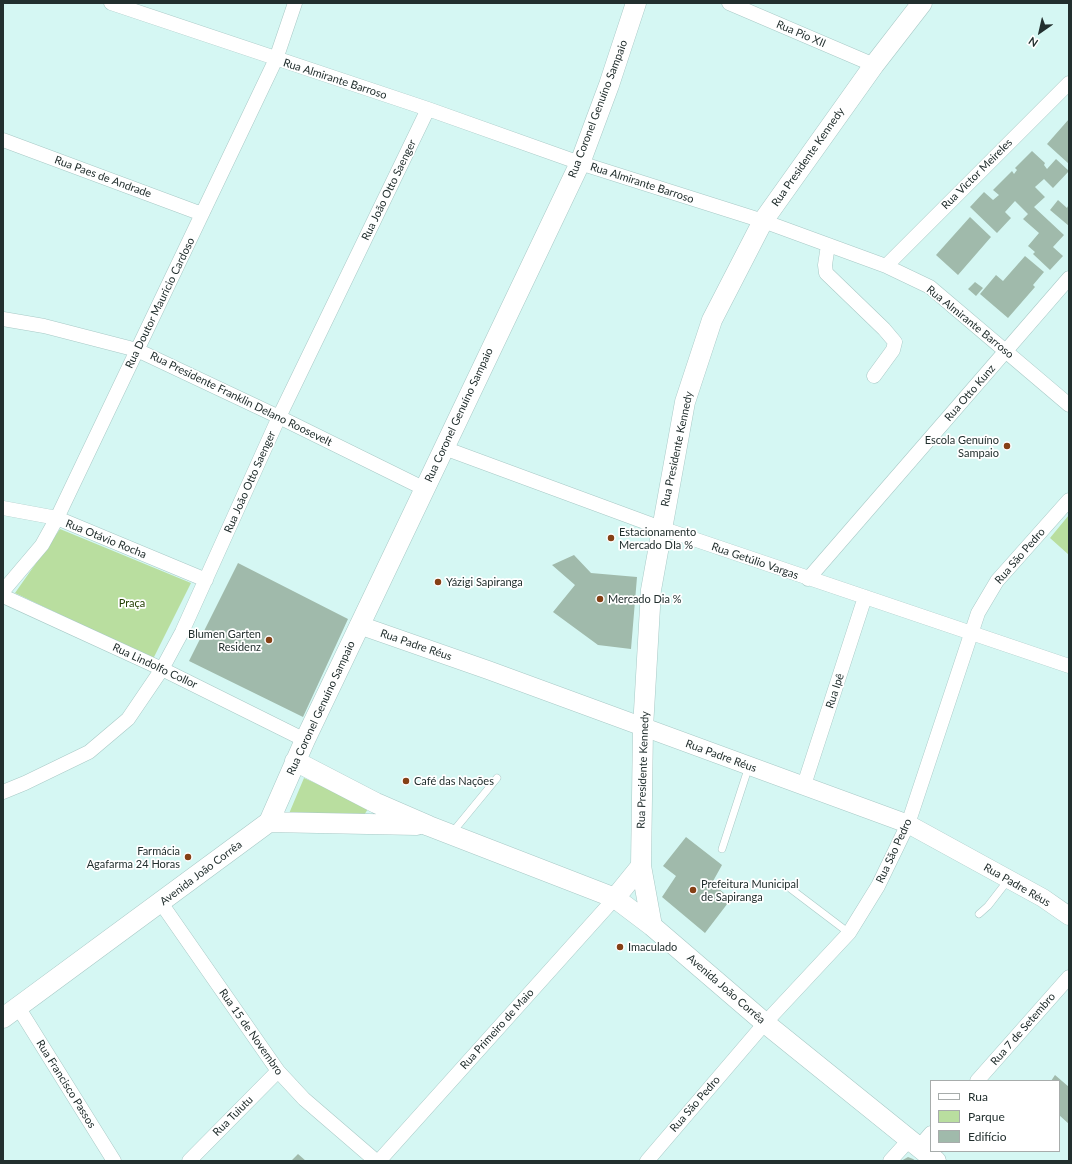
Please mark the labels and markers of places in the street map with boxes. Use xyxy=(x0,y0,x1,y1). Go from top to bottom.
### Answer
place label: Escola Genuíno Sampaio xyxy=(925,433,999,459)
marker: Escola Genuíno Sampaio xyxy=(1002,441,1012,451)
place label: Estacionamento Mercado DIa % xyxy=(619,525,696,551)
marker: Estacionamento Mercado DIa % xyxy=(606,533,616,543)
place label: Yázigi Sapiranga xyxy=(446,575,523,589)
marker: Yázigi Sapiranga xyxy=(433,577,443,587)
place label: Mercado Dia % xyxy=(608,592,682,606)
marker: Mercado Dia % xyxy=(595,594,605,604)
place label: Blumen Garten Residenz xyxy=(188,627,261,653)
marker: Blumen Garten Residenz xyxy=(264,635,274,645)
place label: Café das Nações xyxy=(414,774,494,788)
marker: Café das Nações xyxy=(401,776,411,786)
place label: Farmácia Agafarma 24 Horas xyxy=(87,844,180,870)
marker: Farmácia Agafarma 24 Horas xyxy=(183,852,193,862)
place label: Prefeitura Municipal de Sapiranga xyxy=(701,877,799,903)
marker: Prefeitura Municipal de Sapiranga xyxy=(688,885,698,895)
place label: Imaculado xyxy=(628,940,677,954)
marker: Imaculado xyxy=(615,942,625,952)

